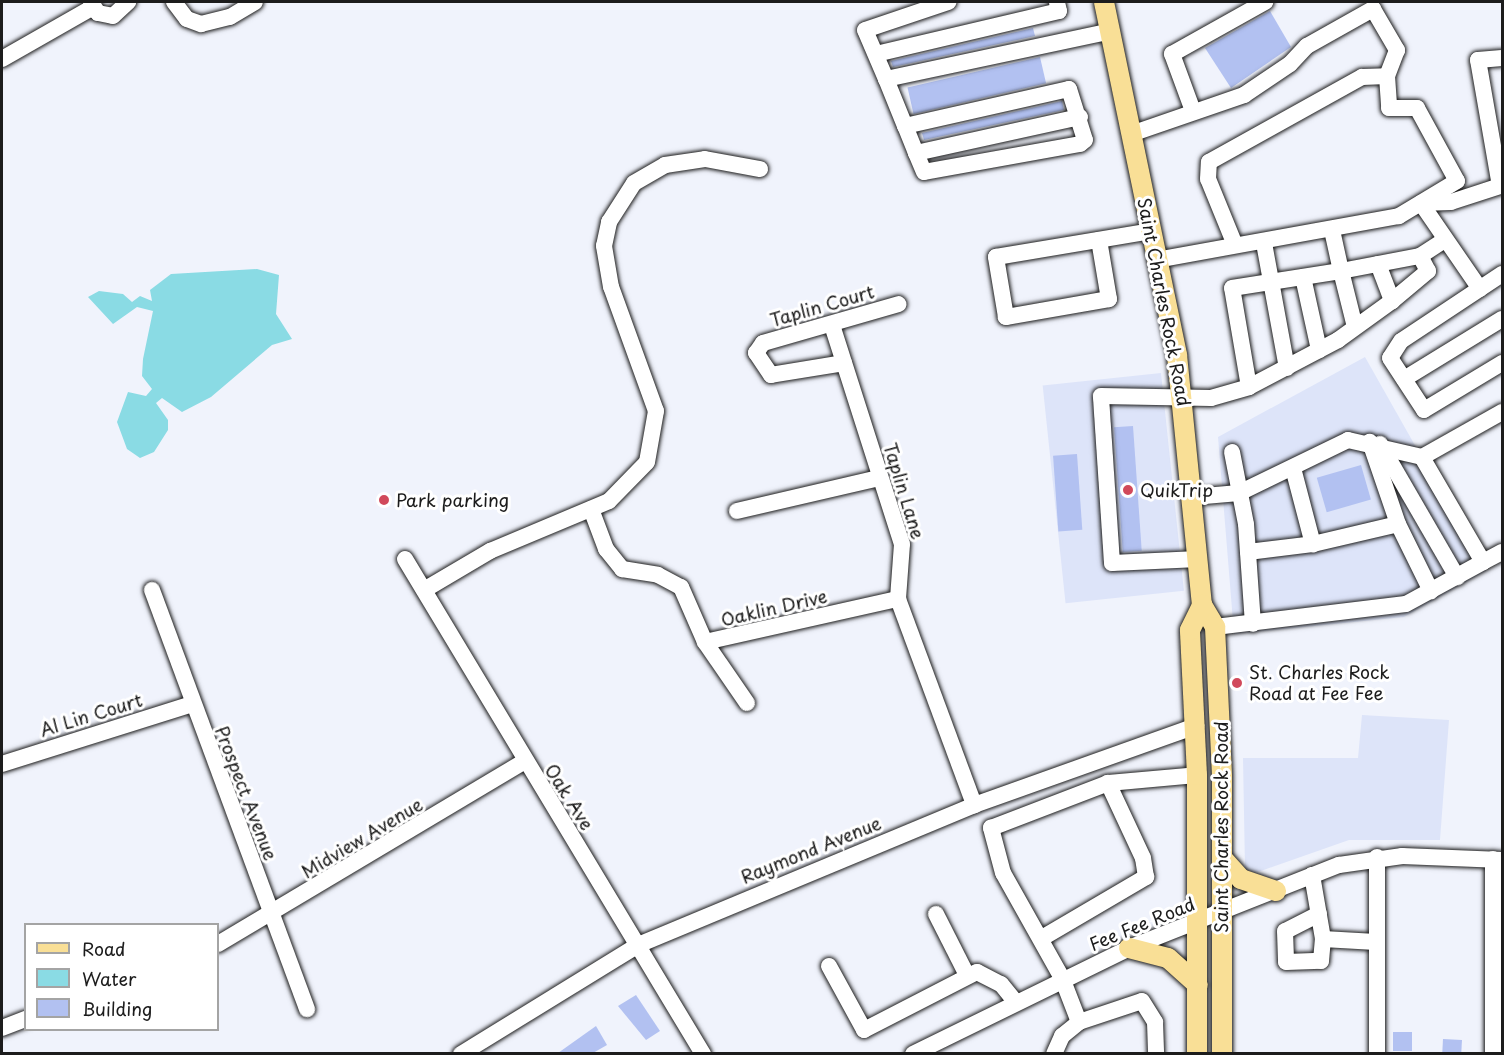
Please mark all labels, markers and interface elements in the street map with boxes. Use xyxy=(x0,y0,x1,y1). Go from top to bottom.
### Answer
street label: Saint Charles Rock Road xyxy=(1133,195,1195,409)
street label: Taplin Court xyxy=(767,281,877,331)
street label: Taplin Lane xyxy=(879,440,929,542)
place label: QuikTrip xyxy=(1140,479,1213,501)
marker: QuikTrip xyxy=(1121,483,1135,497)
place label: Park parking xyxy=(396,489,510,511)
marker: Park parking xyxy=(377,493,391,507)
street label: Oaklin Drive xyxy=(719,585,829,631)
place label: St. Charles Rock Road at Fee Fee xyxy=(1249,662,1391,704)
marker: St. Charles Rock Road at Fee Fee xyxy=(1230,676,1244,690)
street label: Al Lin Court xyxy=(37,689,145,741)
street label: Saint Charles Rock Road xyxy=(1210,720,1232,934)
street label: Prospect Avenue xyxy=(211,723,281,863)
street label: Oak Ave xyxy=(540,760,598,834)
street label: Midview Avenue xyxy=(298,793,426,883)
street label: Raymond Avenue xyxy=(738,812,884,888)
street label: Fee Fee Road xyxy=(1086,893,1198,955)
legend xyxy=(24,923,219,1031)
text: Road xyxy=(82,935,126,962)
text: Water xyxy=(82,965,136,992)
text: Building xyxy=(82,995,152,1022)

